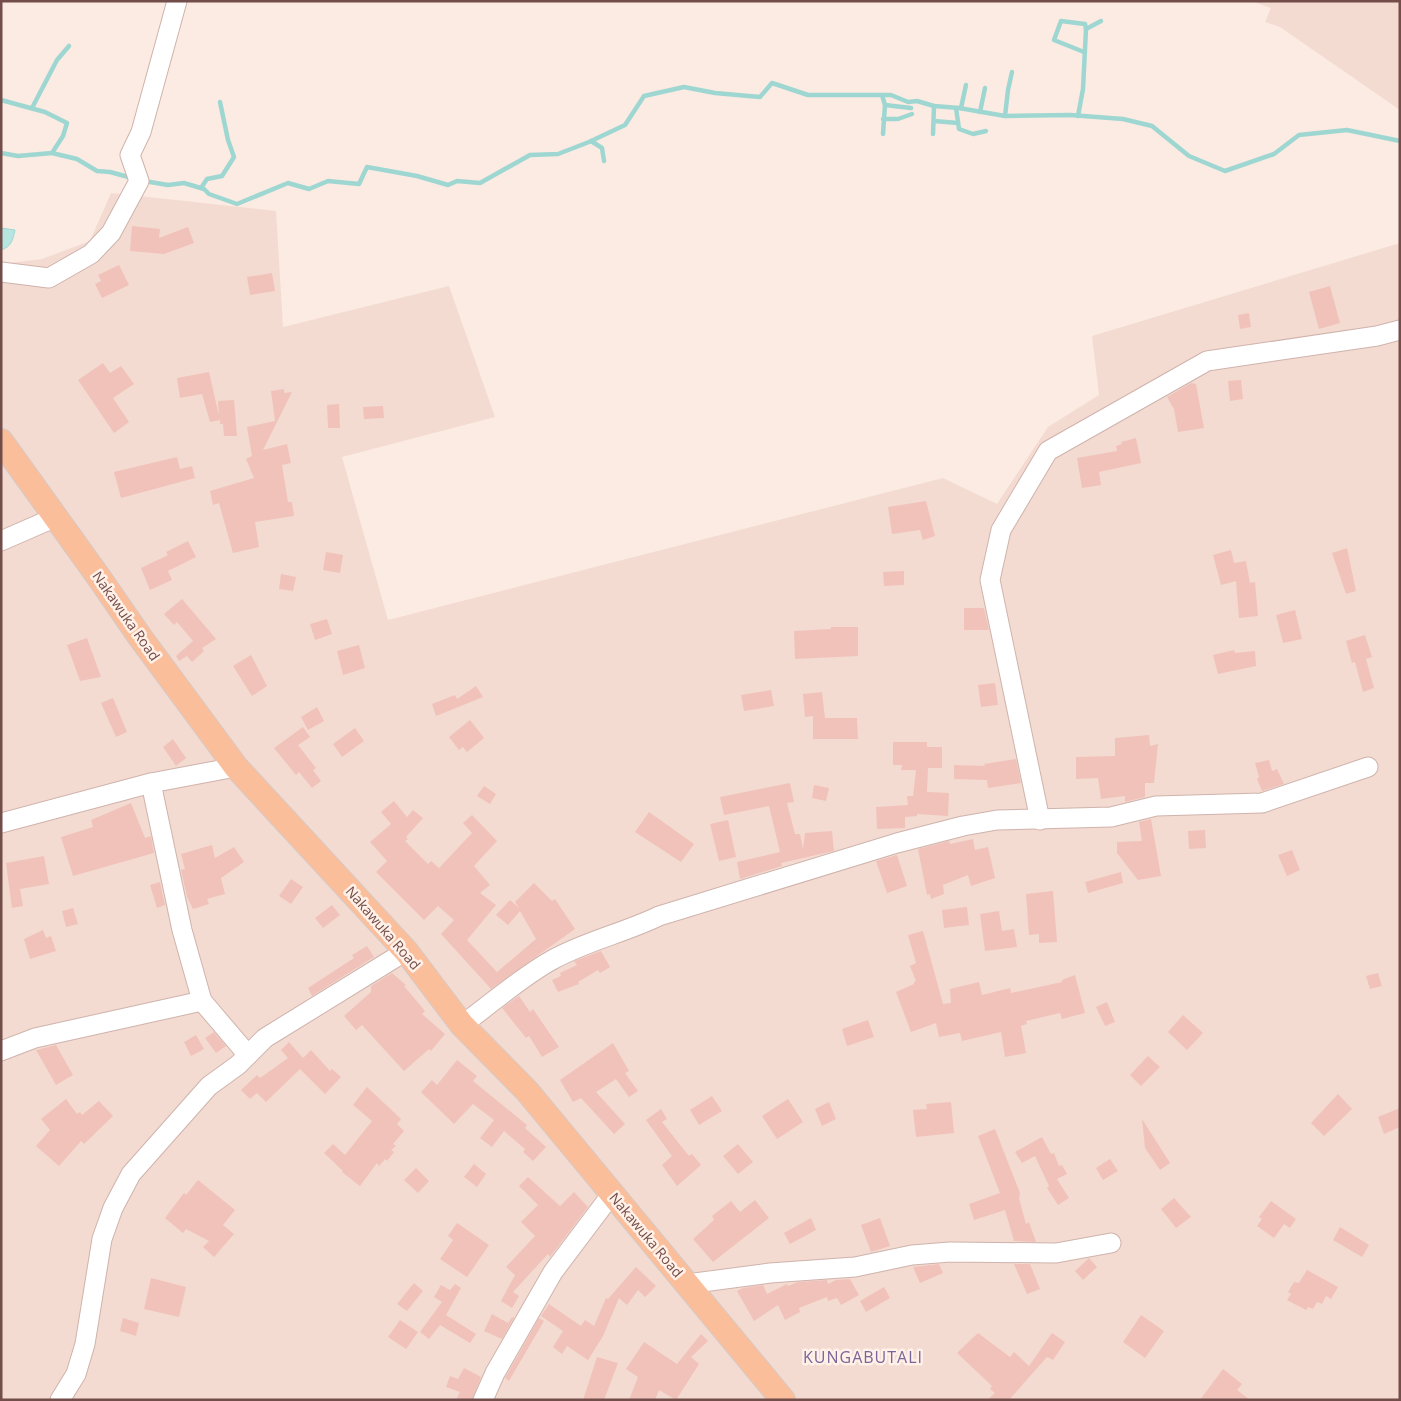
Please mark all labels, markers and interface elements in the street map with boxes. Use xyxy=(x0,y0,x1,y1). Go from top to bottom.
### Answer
street label: Nakawuka Road xyxy=(88,567,164,664)
street label: Nakawuka Road xyxy=(342,882,425,974)
street label: Nakawuka Road xyxy=(605,1188,687,1281)
district label: KUNGABUTALI xyxy=(803,1346,923,1368)

